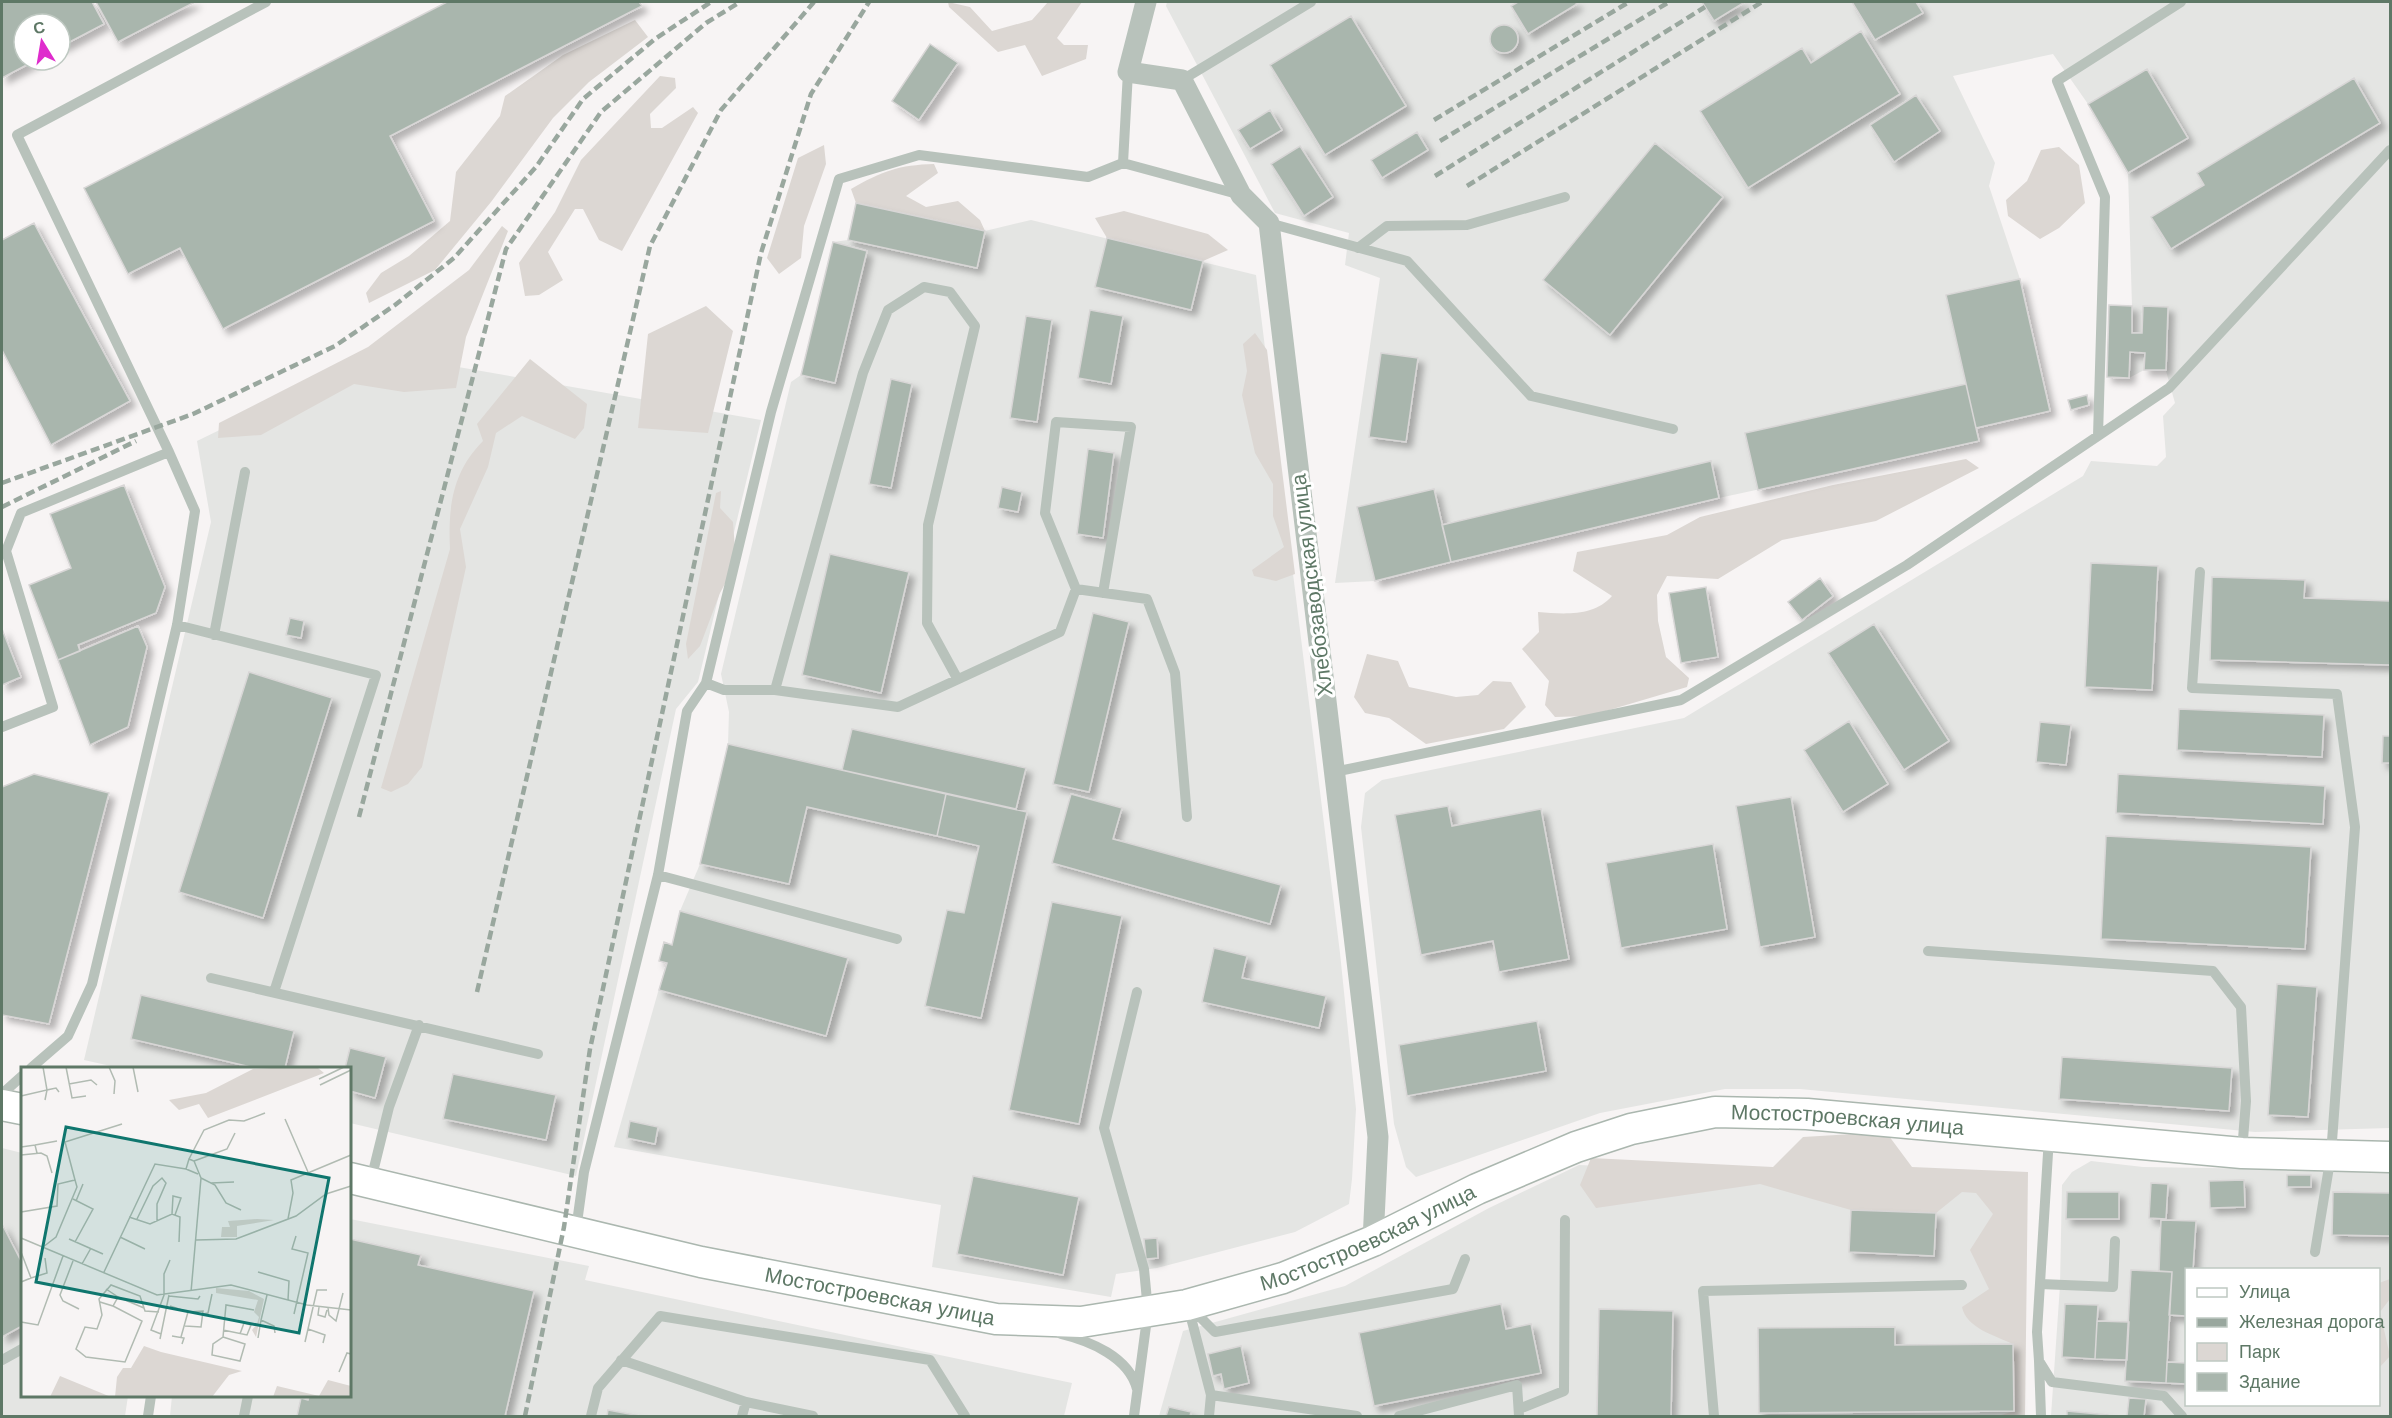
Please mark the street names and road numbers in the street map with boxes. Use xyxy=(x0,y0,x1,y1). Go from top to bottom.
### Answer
street label: Хлебозаводская улица xyxy=(1284,472,1340,698)
street label: Мостостроевская улица xyxy=(1731,1098,1966,1142)
street label: Мостостроевская улица xyxy=(1257,1178,1481,1298)
street label: Мостостроевская улица xyxy=(762,1261,997,1333)

